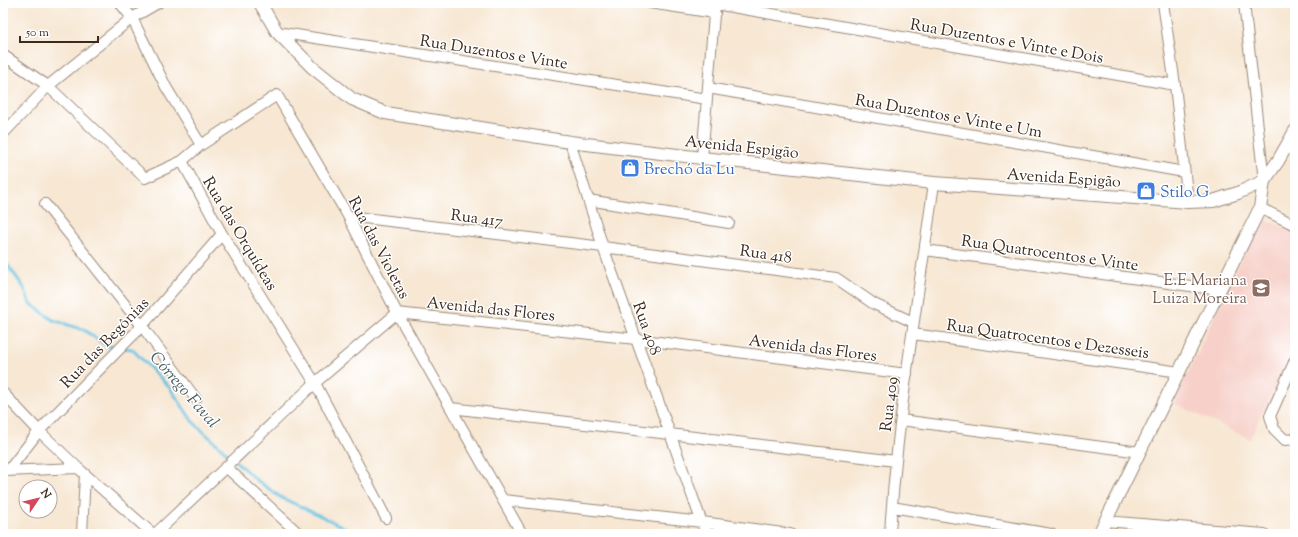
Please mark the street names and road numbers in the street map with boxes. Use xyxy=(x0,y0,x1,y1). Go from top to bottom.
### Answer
street label: Rua Duzentos e Vinte e Dois xyxy=(908,14,1105,71)
street label: Rua Duzentos e Vinte xyxy=(418,30,569,77)
street label: Rua Duzentos e Vinte e Um xyxy=(853,90,1044,145)
street label: Avenida Espigão xyxy=(684,131,800,166)
street label: Avenida Espigão xyxy=(1006,164,1122,195)
street label: Rua das Orquídeas xyxy=(196,173,282,296)
street label: Rua das Violetas xyxy=(341,193,414,303)
street label: Rua 417 xyxy=(449,205,504,234)
street label: Rua Quatrocentos e Vinte xyxy=(960,231,1140,278)
street label: Rua 418 xyxy=(738,240,793,271)
street label: Avenida das Flores xyxy=(425,292,556,329)
street label: Rua das Begônias xyxy=(56,293,155,394)
street label: Rua 408 xyxy=(625,299,666,359)
street label: Rua Quatrocentos e Dezesseis xyxy=(945,315,1150,366)
street label: Avenida das Flores xyxy=(747,330,878,369)
street label: Rua 409 xyxy=(876,375,905,433)

